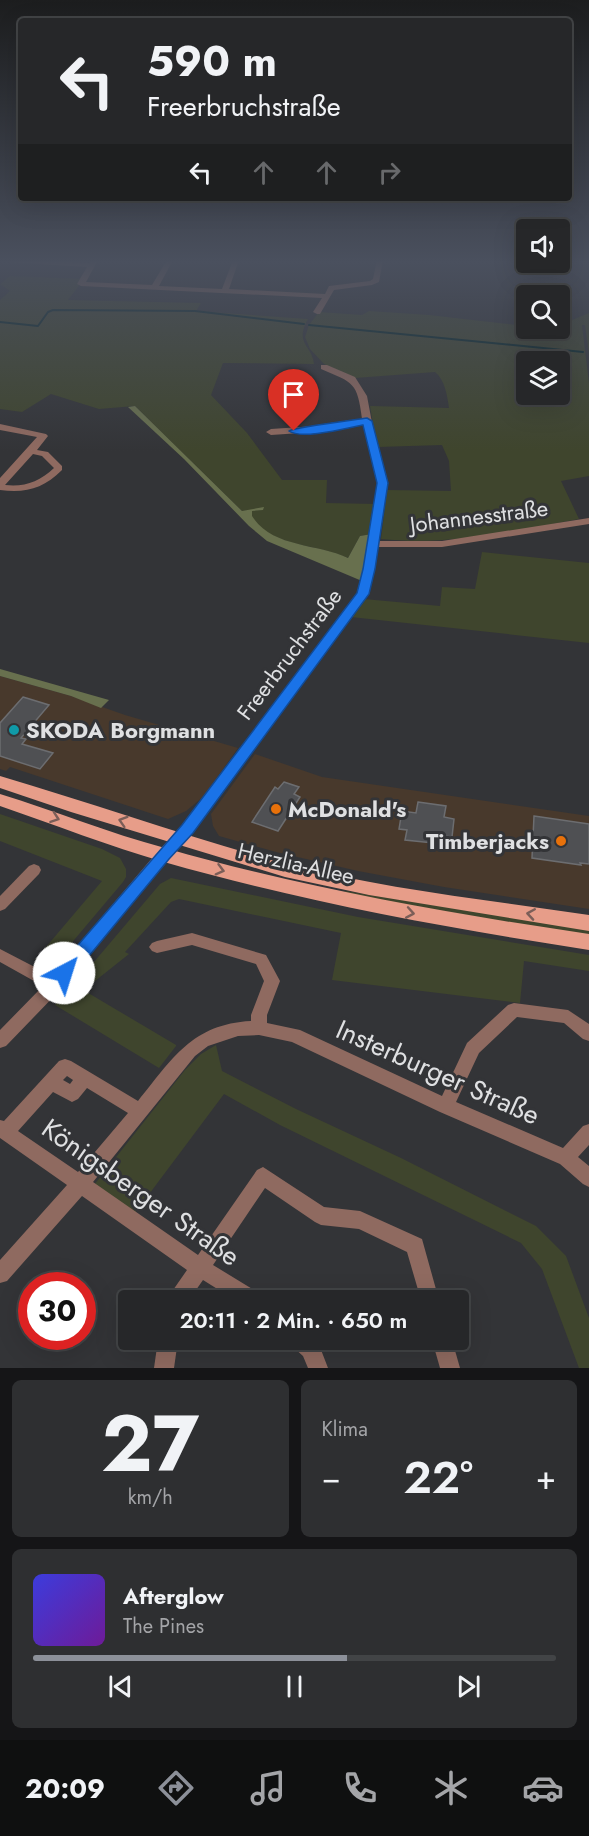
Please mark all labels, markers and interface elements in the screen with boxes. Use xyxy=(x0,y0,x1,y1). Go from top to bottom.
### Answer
text: 590 m xyxy=(147,31,277,92)
icon: left xyxy=(48,42,126,120)
text: Freerbruchstraße xyxy=(147,87,341,126)
icon: left xyxy=(184,156,217,189)
icon: ahead xyxy=(247,156,280,189)
icon: ahead xyxy=(310,156,343,189)
icon: right xyxy=(373,156,406,189)
map controls xyxy=(516,219,570,405)
button: sound xyxy=(516,219,570,273)
button: search xyxy=(516,285,570,339)
button: layers xyxy=(516,351,570,405)
pin xyxy=(268,369,319,431)
icon: arrive xyxy=(277,378,310,411)
street label: Johannesstraße xyxy=(405,492,550,541)
street label: Freerbruchstraße xyxy=(229,581,349,727)
place label: SKODA Borgmann xyxy=(26,714,215,746)
marker: SKODA Borgmann xyxy=(7,723,21,737)
place label: McDonald's xyxy=(288,793,406,825)
marker: McDonald's xyxy=(269,802,283,816)
one-way arrow xyxy=(49,811,60,824)
one-way arrow xyxy=(118,816,128,828)
place label: Timberjacks xyxy=(426,825,549,857)
street label: Herzlia-Allee xyxy=(235,834,357,892)
marker: Timberjacks xyxy=(554,834,568,848)
one-way arrow xyxy=(215,862,225,875)
one-way arrow xyxy=(405,906,415,919)
one-way arrow xyxy=(527,909,536,921)
position arrow xyxy=(32,941,96,1005)
street label: Insterburger Straße xyxy=(330,1010,546,1134)
street label: Königsberger Straße xyxy=(34,1109,248,1275)
speed limit sign: 30 xyxy=(18,1272,96,1350)
text: 20:11 · 2 Min. · 650 m xyxy=(180,1304,407,1336)
text: 27 xyxy=(101,1388,199,1500)
text: Klima xyxy=(322,1415,368,1444)
text: 22° xyxy=(403,1445,473,1510)
text: − xyxy=(322,1454,341,1501)
text: + xyxy=(536,1454,556,1501)
text: km/h xyxy=(128,1483,173,1512)
text: Afterglow xyxy=(123,1580,224,1612)
text: The Pines xyxy=(123,1612,204,1641)
icon: previous xyxy=(104,1670,137,1703)
icon: pause xyxy=(278,1670,311,1703)
icon: next xyxy=(452,1670,485,1703)
icon: directions xyxy=(155,1767,197,1809)
icon: music xyxy=(247,1767,289,1809)
icon: phone xyxy=(339,1767,381,1809)
icon: climate xyxy=(430,1767,472,1809)
icon: car xyxy=(522,1767,564,1809)
text: 20:09 xyxy=(25,1769,105,1808)

